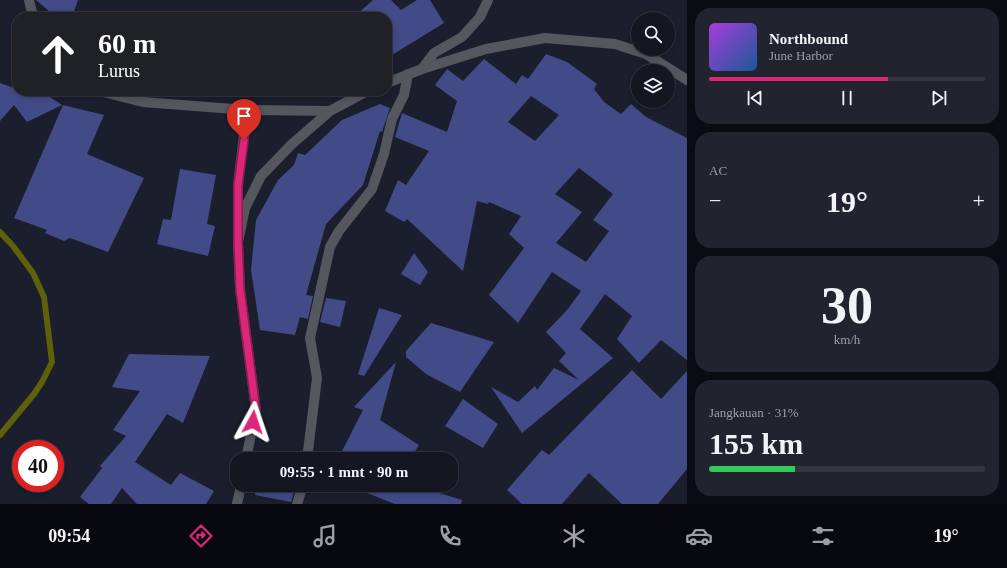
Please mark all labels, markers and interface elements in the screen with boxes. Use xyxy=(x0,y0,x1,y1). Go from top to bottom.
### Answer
map controls xyxy=(631,12,675,108)
button: search xyxy=(631,12,675,56)
icon: ahead xyxy=(32,28,84,80)
text: 60 m xyxy=(98,28,156,59)
text: Northbound xyxy=(769,31,848,47)
text: June Harbor xyxy=(769,48,833,63)
text: Lurus xyxy=(98,61,140,81)
button: layers xyxy=(631,64,675,108)
icon: previous xyxy=(744,87,766,109)
icon: pause xyxy=(836,87,858,109)
icon: next xyxy=(928,87,950,109)
pin xyxy=(227,99,261,140)
icon: arrive xyxy=(233,105,255,127)
text: AC xyxy=(709,163,727,178)
text: 19° xyxy=(826,185,868,218)
text: − xyxy=(709,188,721,213)
text: + xyxy=(973,188,985,213)
text: 30 xyxy=(821,277,873,334)
text: km/h xyxy=(834,332,860,347)
position arrow xyxy=(232,401,274,443)
text: Jangkauan · 31% xyxy=(709,405,799,420)
text: 155 km xyxy=(709,427,803,460)
speed limit sign: 40 xyxy=(12,440,64,492)
text: 09:55 · 1 mnt · 90 m xyxy=(280,464,408,480)
icon: directions xyxy=(187,522,215,550)
icon: music xyxy=(311,522,339,550)
icon: phone xyxy=(436,522,464,550)
icon: climate xyxy=(560,522,588,550)
icon: car xyxy=(685,522,713,550)
icon: filters xyxy=(809,522,837,550)
text: 09:54 xyxy=(48,526,90,546)
text: 19° xyxy=(934,526,959,546)

